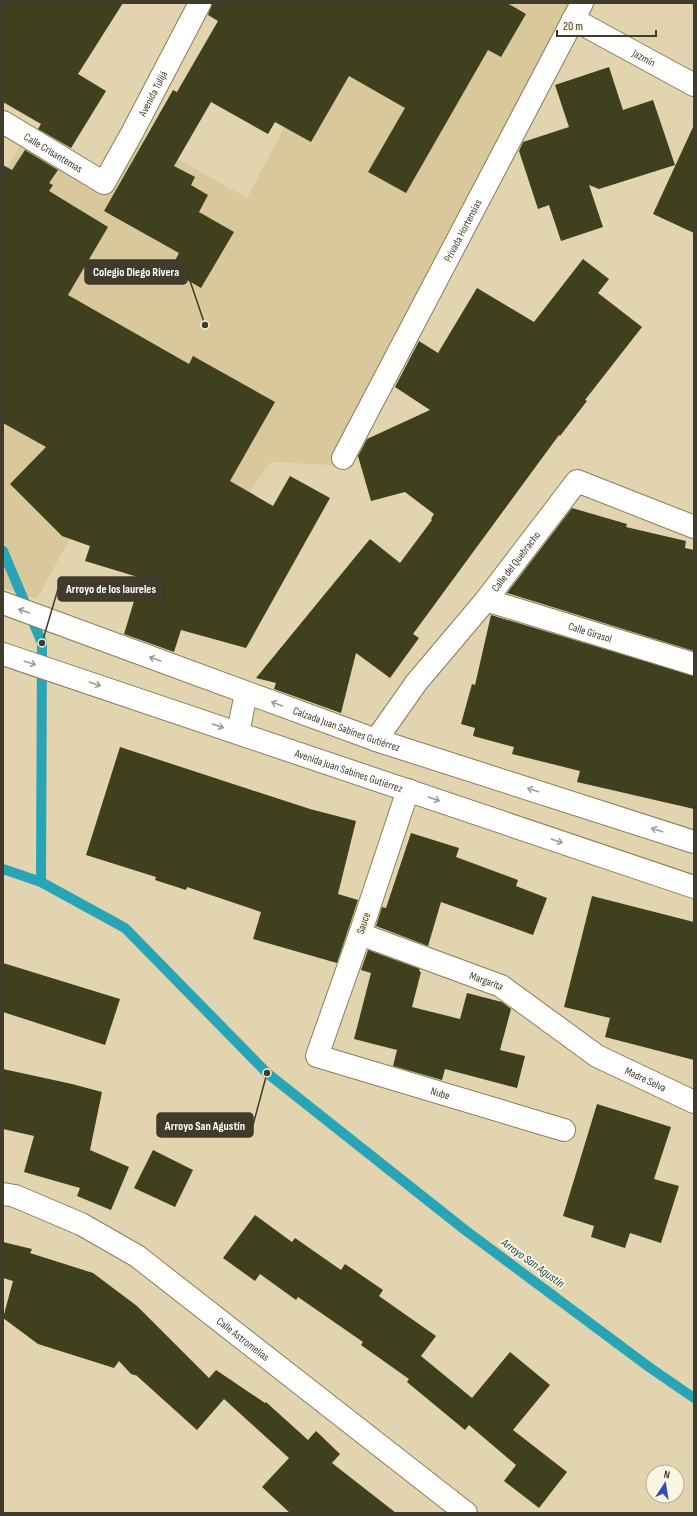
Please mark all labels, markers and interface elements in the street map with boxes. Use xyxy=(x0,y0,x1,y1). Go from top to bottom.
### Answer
scale bar xyxy=(557,12,656,38)
text: 20 m xyxy=(563,19,583,34)
street label: Jazmín xyxy=(629,46,658,70)
street label: Avenida Tulijá xyxy=(135,69,170,119)
street label: Calle Crisantemas xyxy=(22,130,85,176)
street label: Privada Hortensias xyxy=(441,197,485,264)
callout: Colegio Diego Rivera xyxy=(85,260,187,284)
text: Colegio Diego Rivera xyxy=(93,265,179,280)
street label: Calle del Quebracho xyxy=(489,528,543,594)
callout: Arroyo de los laureles xyxy=(58,577,164,601)
text: Arroyo de los laureles xyxy=(65,582,156,597)
one-way arrow xyxy=(18,606,30,614)
street label: Calle Girasol xyxy=(567,620,613,645)
one-way arrow xyxy=(150,655,162,663)
one-way arrow xyxy=(24,660,37,667)
one-way arrow xyxy=(88,681,100,689)
one-way arrow xyxy=(272,700,284,708)
street label: Calzada Juan Sabines Gutiérrez xyxy=(291,704,402,754)
one-way arrow xyxy=(211,723,223,731)
street label: Avenida Juan Sabines Gutiérrez xyxy=(292,747,404,795)
one-way arrow xyxy=(527,786,540,793)
one-way arrow xyxy=(427,796,440,803)
one-way arrow xyxy=(651,826,664,833)
one-way arrow xyxy=(550,838,563,845)
street label: Sauce xyxy=(354,910,373,936)
street label: Margarita xyxy=(468,969,506,993)
street label: Madre Selva xyxy=(623,1064,668,1095)
street label: Nube xyxy=(429,1084,451,1102)
callout: Arroyo San Agustín xyxy=(157,1113,253,1137)
text: Arroyo San Agustín xyxy=(164,1119,245,1134)
water label: Arroyo San Agustín xyxy=(497,1235,567,1291)
street label: Calle Astromelias xyxy=(214,1315,272,1364)
north arrow xyxy=(645,1464,685,1504)
text: N xyxy=(663,1468,671,1482)

